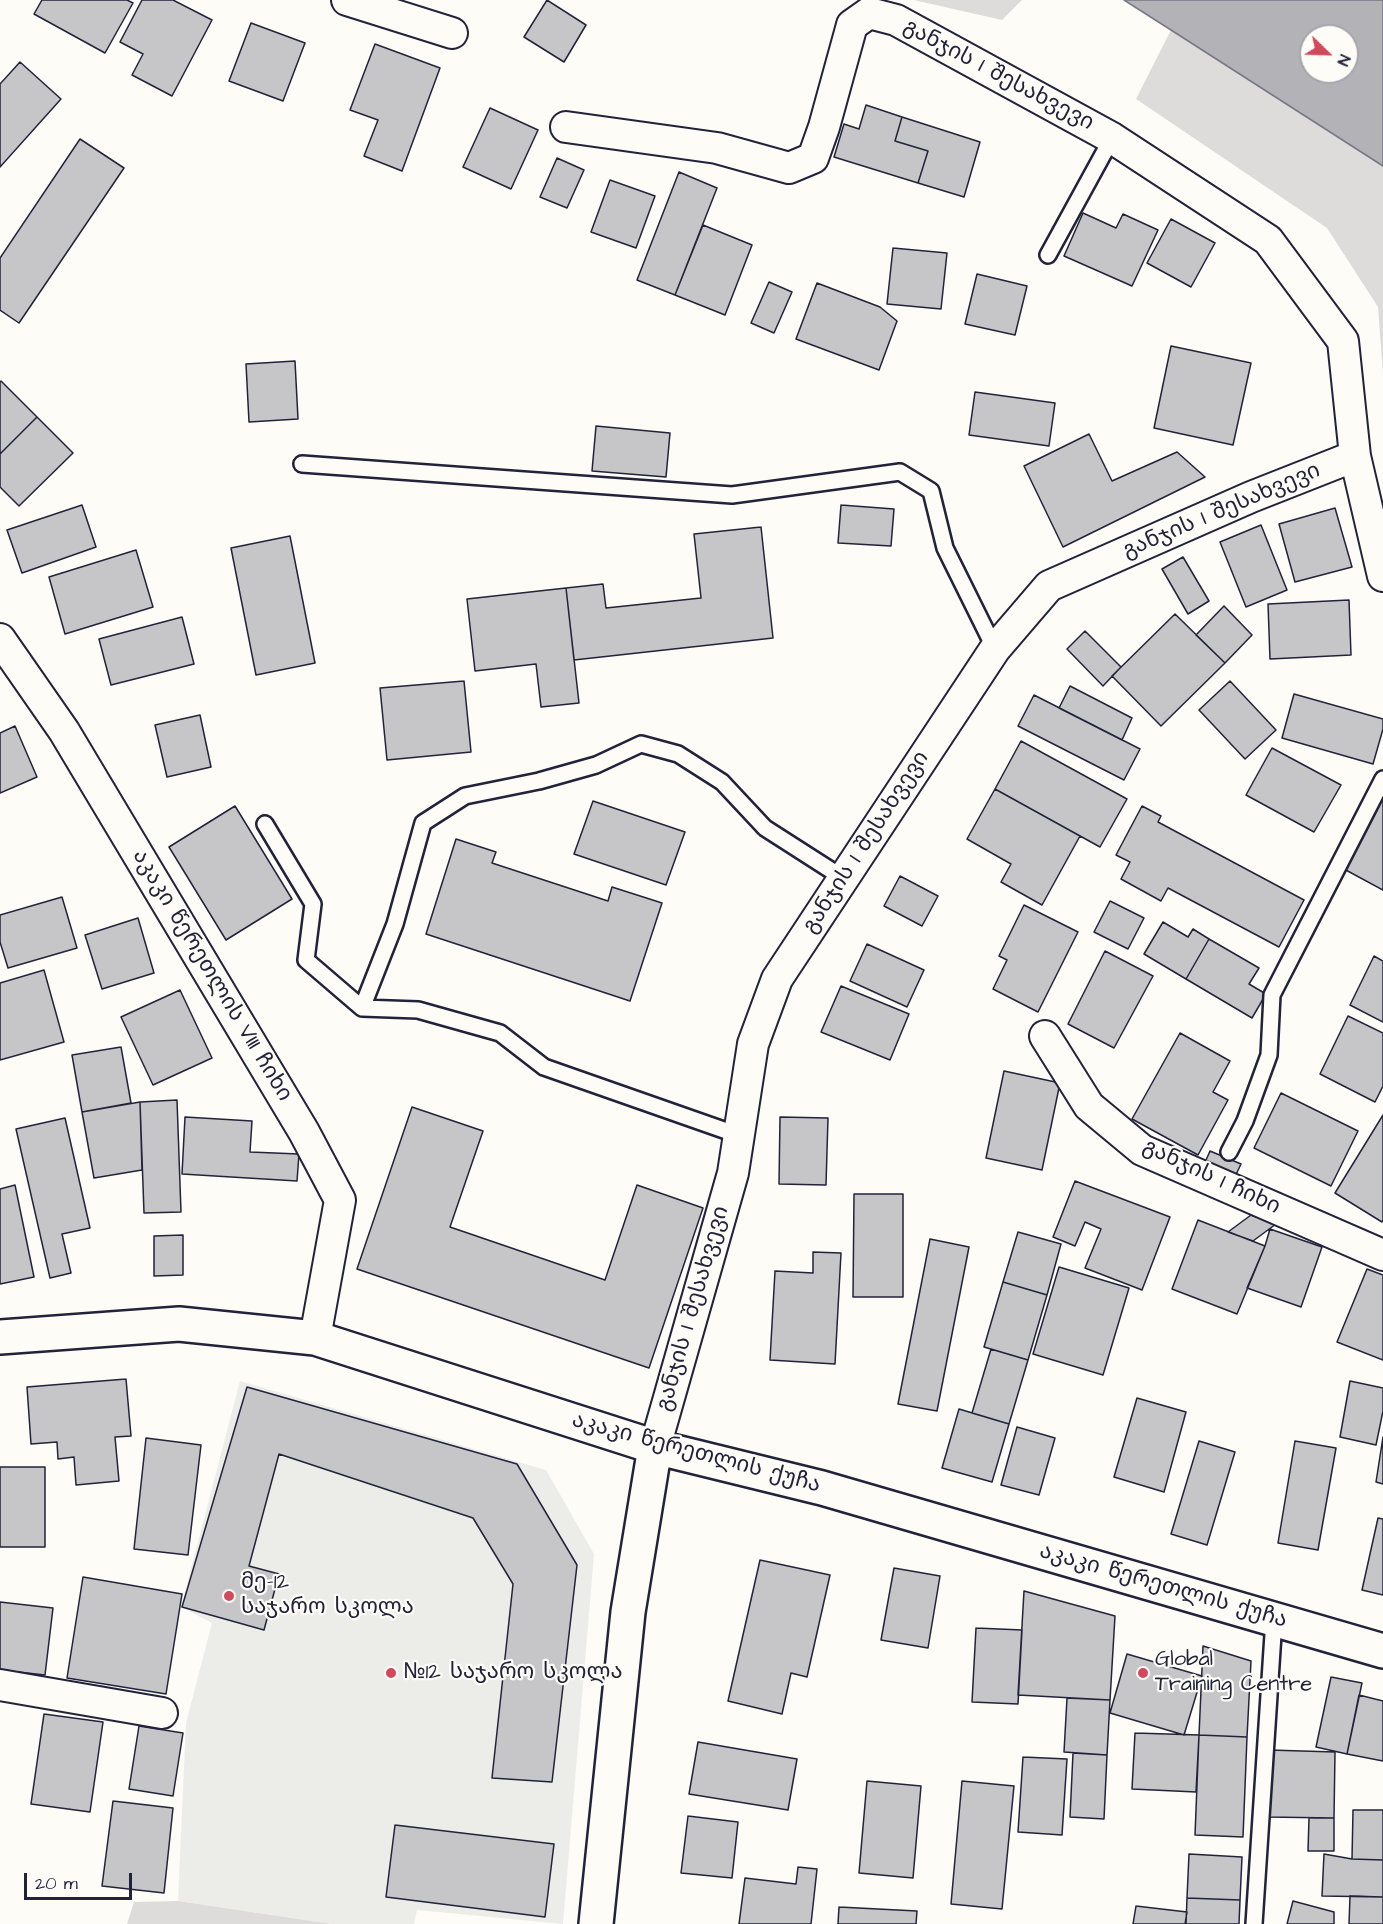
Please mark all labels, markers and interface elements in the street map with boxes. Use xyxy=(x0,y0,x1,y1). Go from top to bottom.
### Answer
street label: განჯის I შესახვევი xyxy=(898,15,1098,137)
north arrow xyxy=(1299,24,1359,84)
text: N xyxy=(1332,51,1356,69)
street label: განჯის I შესახვევი xyxy=(1119,458,1325,566)
street label: განჯის I შესახვევი xyxy=(798,747,936,939)
street label: აკაკი წერეთლის VIII ჩიხი xyxy=(125,845,297,1107)
street label: განჯის I ჩიხი xyxy=(1138,1135,1284,1221)
street label: განჯის I შესახვევი xyxy=(652,1203,736,1415)
street label: აკაკი წერეთლის ქუჩა xyxy=(569,1408,823,1500)
street label: აკაკი წერეთლის ქუჩა xyxy=(1036,1539,1290,1635)
place label: მე-12 საჯარო სკოლა xyxy=(241,1570,414,1622)
marker: მე-12 საჯარო სკოლა xyxy=(222,1589,236,1603)
place label: Global Training Centre xyxy=(1155,1647,1312,1699)
place label: №12 საჯარო სკოლა xyxy=(403,1660,623,1686)
marker: №12 საჯარო სკოლა xyxy=(384,1666,398,1680)
marker: Global Training Centre xyxy=(1136,1666,1150,1680)
scale bar xyxy=(27,1861,135,1899)
text: 20 m xyxy=(35,1871,78,1896)

